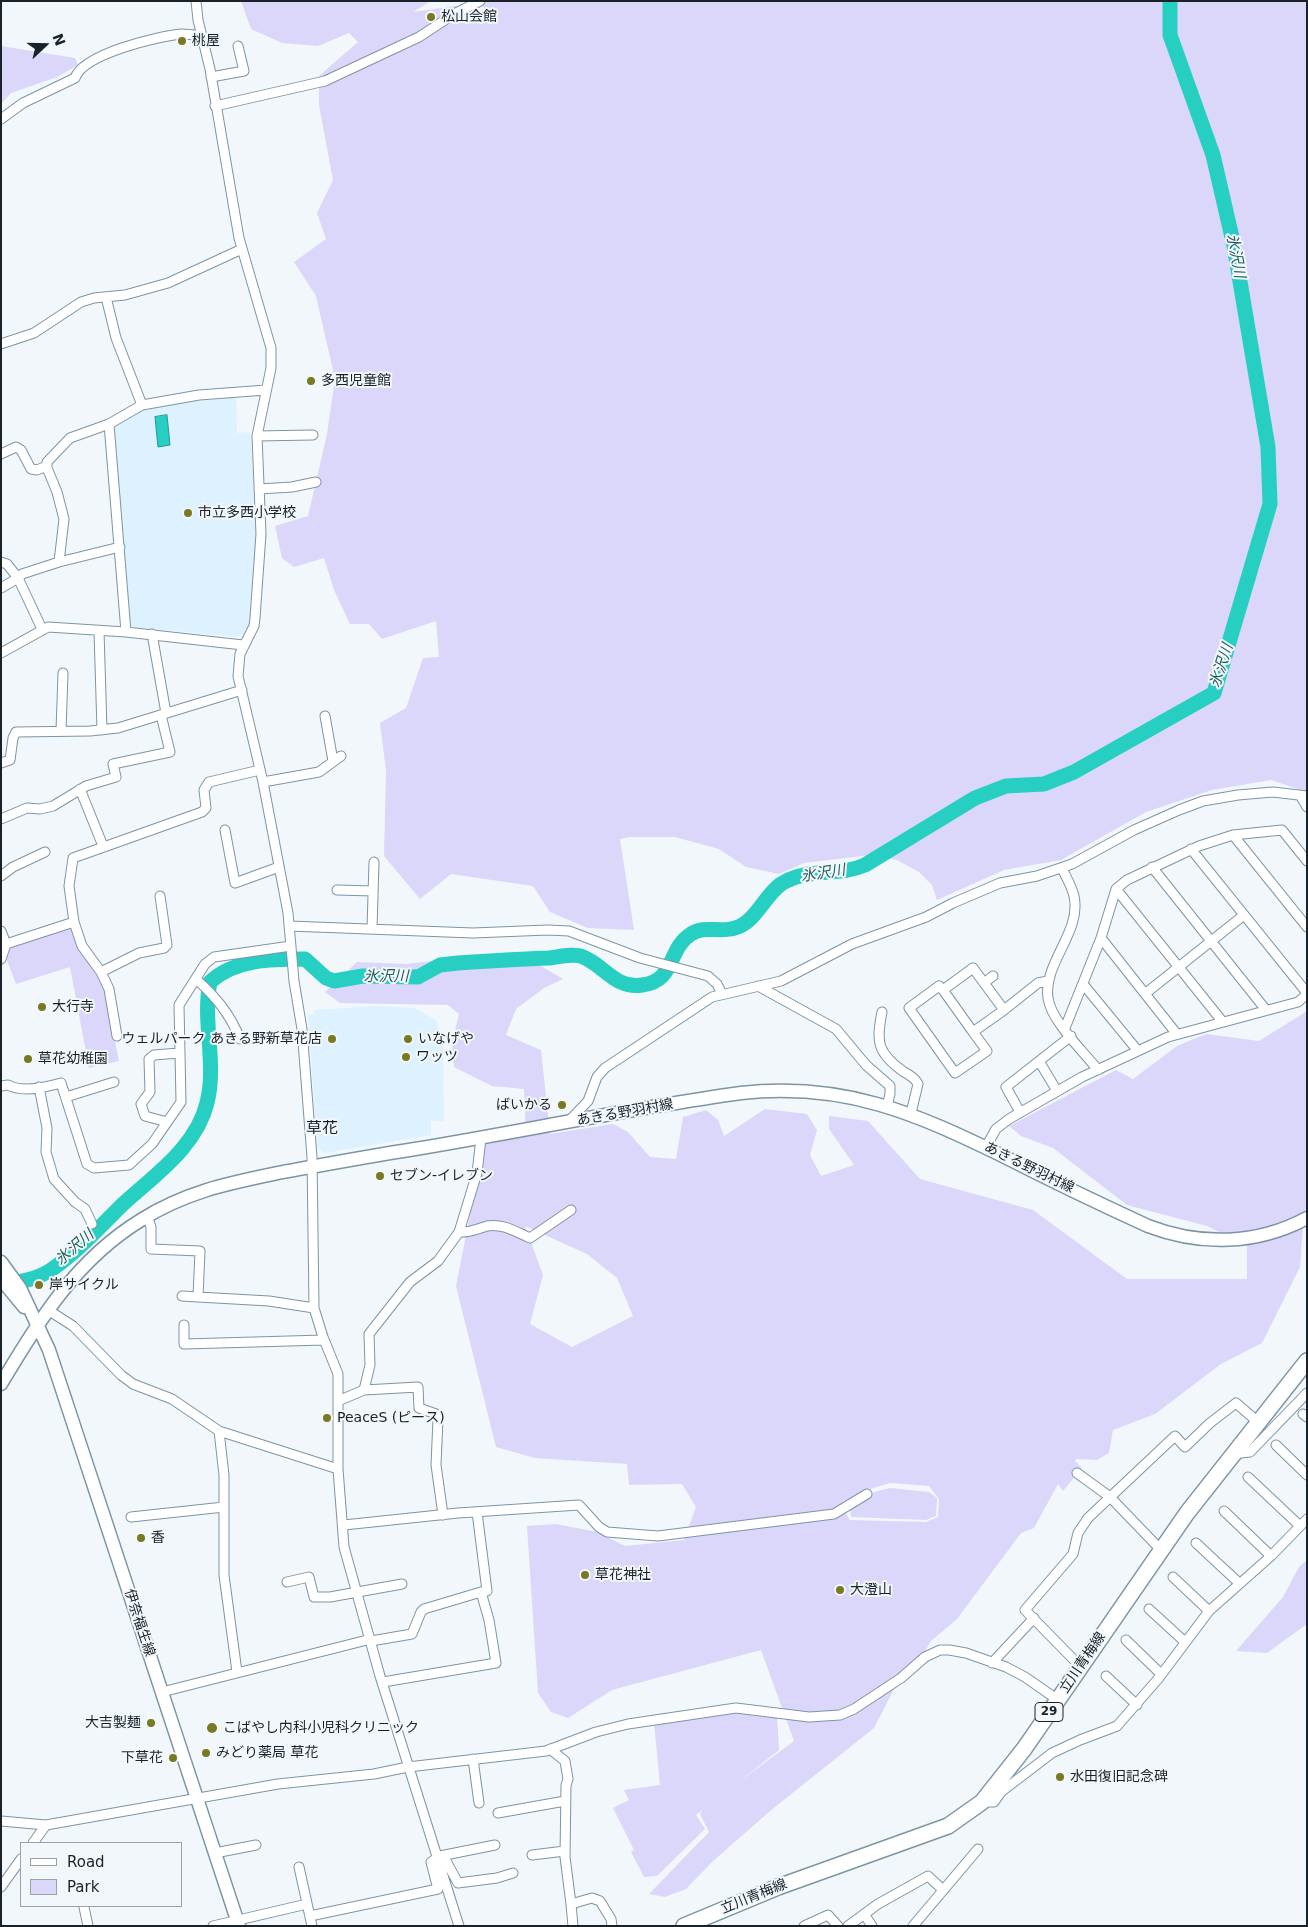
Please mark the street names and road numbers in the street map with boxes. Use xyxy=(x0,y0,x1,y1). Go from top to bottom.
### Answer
street label: あきる野羽村線 xyxy=(575,1096,675,1130)
street label: あきる野羽村線 xyxy=(981,1139,1077,1197)
street label: 伊奈福生線 xyxy=(120,1587,158,1659)
street label: 立川青梅線 xyxy=(1056,1629,1110,1697)
road number: 29 xyxy=(1035,1702,1063,1721)
street label: 立川青梅線 xyxy=(718,1876,790,1918)

